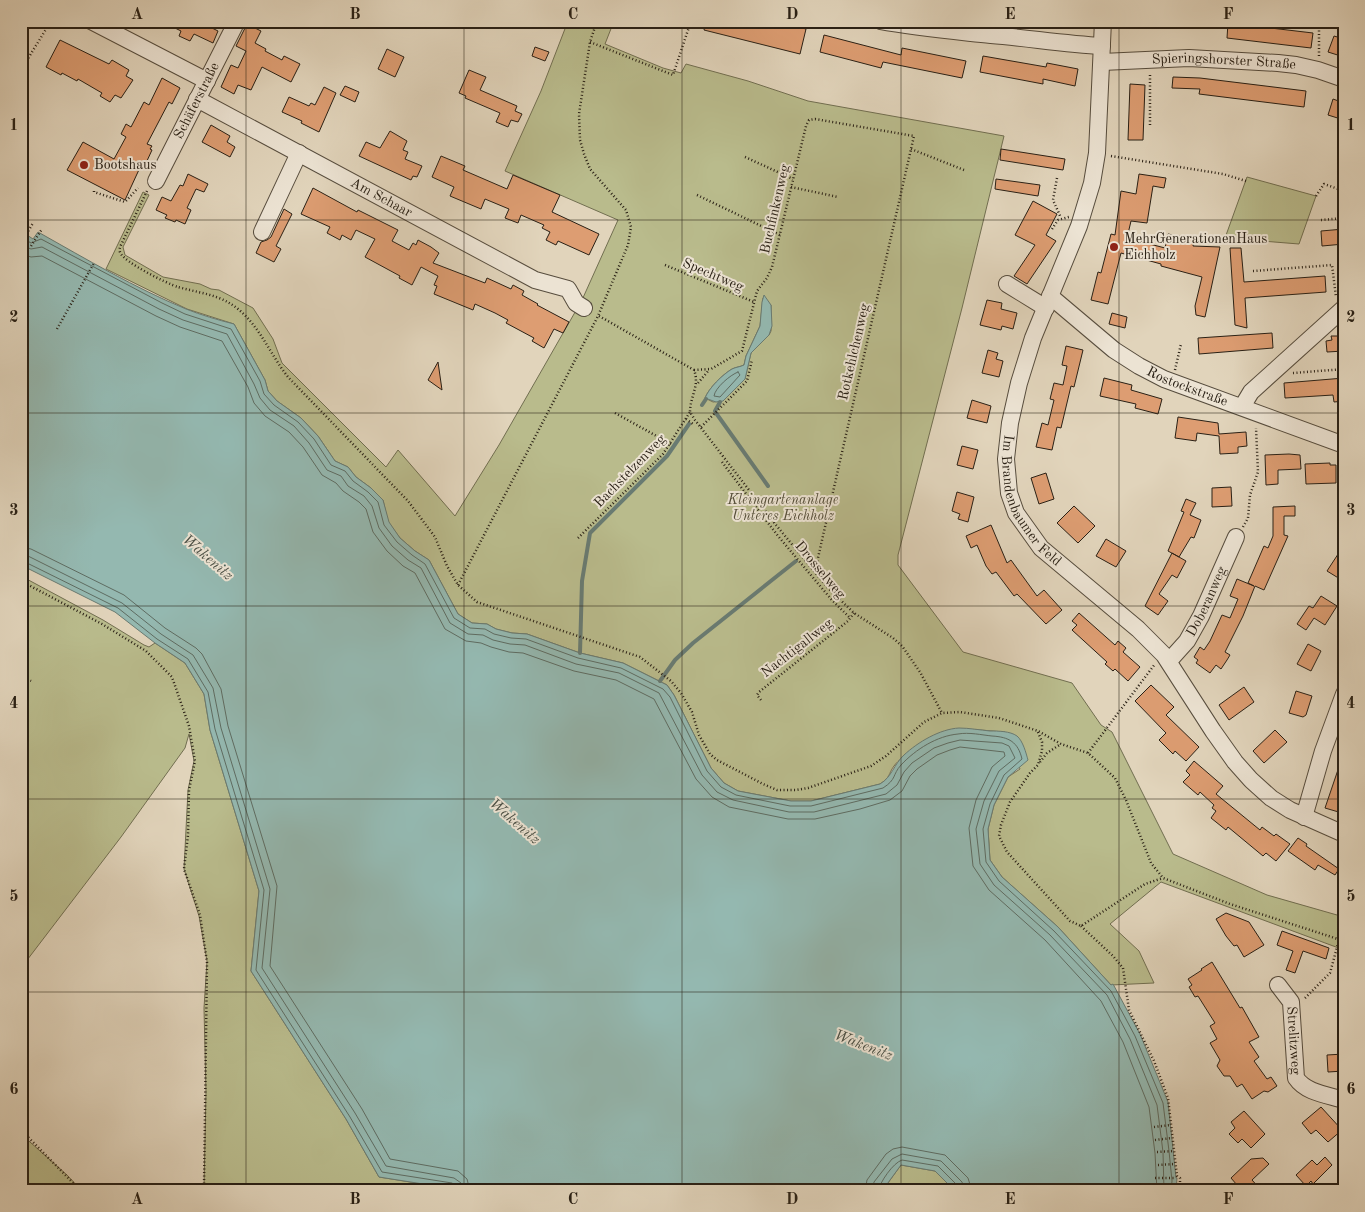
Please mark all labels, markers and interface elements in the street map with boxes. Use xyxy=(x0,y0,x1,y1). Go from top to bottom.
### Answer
text: A xyxy=(131,7,143,23)
text: B xyxy=(349,7,361,23)
text: C xyxy=(568,7,578,23)
text: D xyxy=(786,7,798,23)
text: E xyxy=(1004,7,1016,23)
text: F xyxy=(1223,7,1234,23)
street label: Spieringshorster Straße xyxy=(1151,51,1297,72)
street label: Schäferstraße xyxy=(172,60,222,141)
text: 1 xyxy=(9,118,19,134)
text: 1 xyxy=(1346,118,1356,134)
place label: Bootshaus xyxy=(94,158,157,172)
marker: Bootshaus xyxy=(78,159,90,171)
street label: Buchfinkenweg xyxy=(758,163,792,255)
street label: Am Schaar xyxy=(348,175,415,220)
place label: MehrGenerationenHaus Eichholz xyxy=(1124,232,1267,262)
marker: MehrGenerationenHaus Eichholz xyxy=(1108,241,1120,253)
street label: Spechtweg xyxy=(680,256,746,294)
street label: Rotkehlchenweg xyxy=(836,302,872,402)
text: 2 xyxy=(9,310,19,326)
text: 2 xyxy=(1346,310,1356,326)
street label: Rostockstraße xyxy=(1144,364,1230,409)
street label: Bachstelzenweg xyxy=(592,431,669,510)
street label: Im Brandenbaumer Feld xyxy=(999,434,1064,569)
park label: Kleingartenanlage Unteres Eichholz xyxy=(726,493,839,523)
text: 3 xyxy=(9,503,19,519)
text: 3 xyxy=(1346,503,1356,519)
water label: Wakenitz xyxy=(179,532,235,584)
street label: Drosselweg xyxy=(792,539,848,602)
street label: Doberanweg xyxy=(1184,564,1229,639)
street label: Nachtigallweg xyxy=(759,616,836,680)
text: 4 xyxy=(9,696,19,712)
text: 4 xyxy=(1346,696,1356,712)
water label: Wakenitz xyxy=(486,796,542,848)
text: 5 xyxy=(9,889,19,905)
text: 5 xyxy=(1346,889,1356,905)
street label: Strelitzweg xyxy=(1284,1006,1303,1076)
water label: Wakenitz xyxy=(832,1028,895,1064)
text: 6 xyxy=(9,1082,19,1098)
text: 6 xyxy=(1346,1082,1356,1098)
text: A xyxy=(131,1192,143,1208)
text: B xyxy=(349,1192,361,1208)
text: C xyxy=(568,1192,578,1208)
text: D xyxy=(786,1192,798,1208)
text: E xyxy=(1004,1192,1016,1208)
text: F xyxy=(1223,1192,1234,1208)

